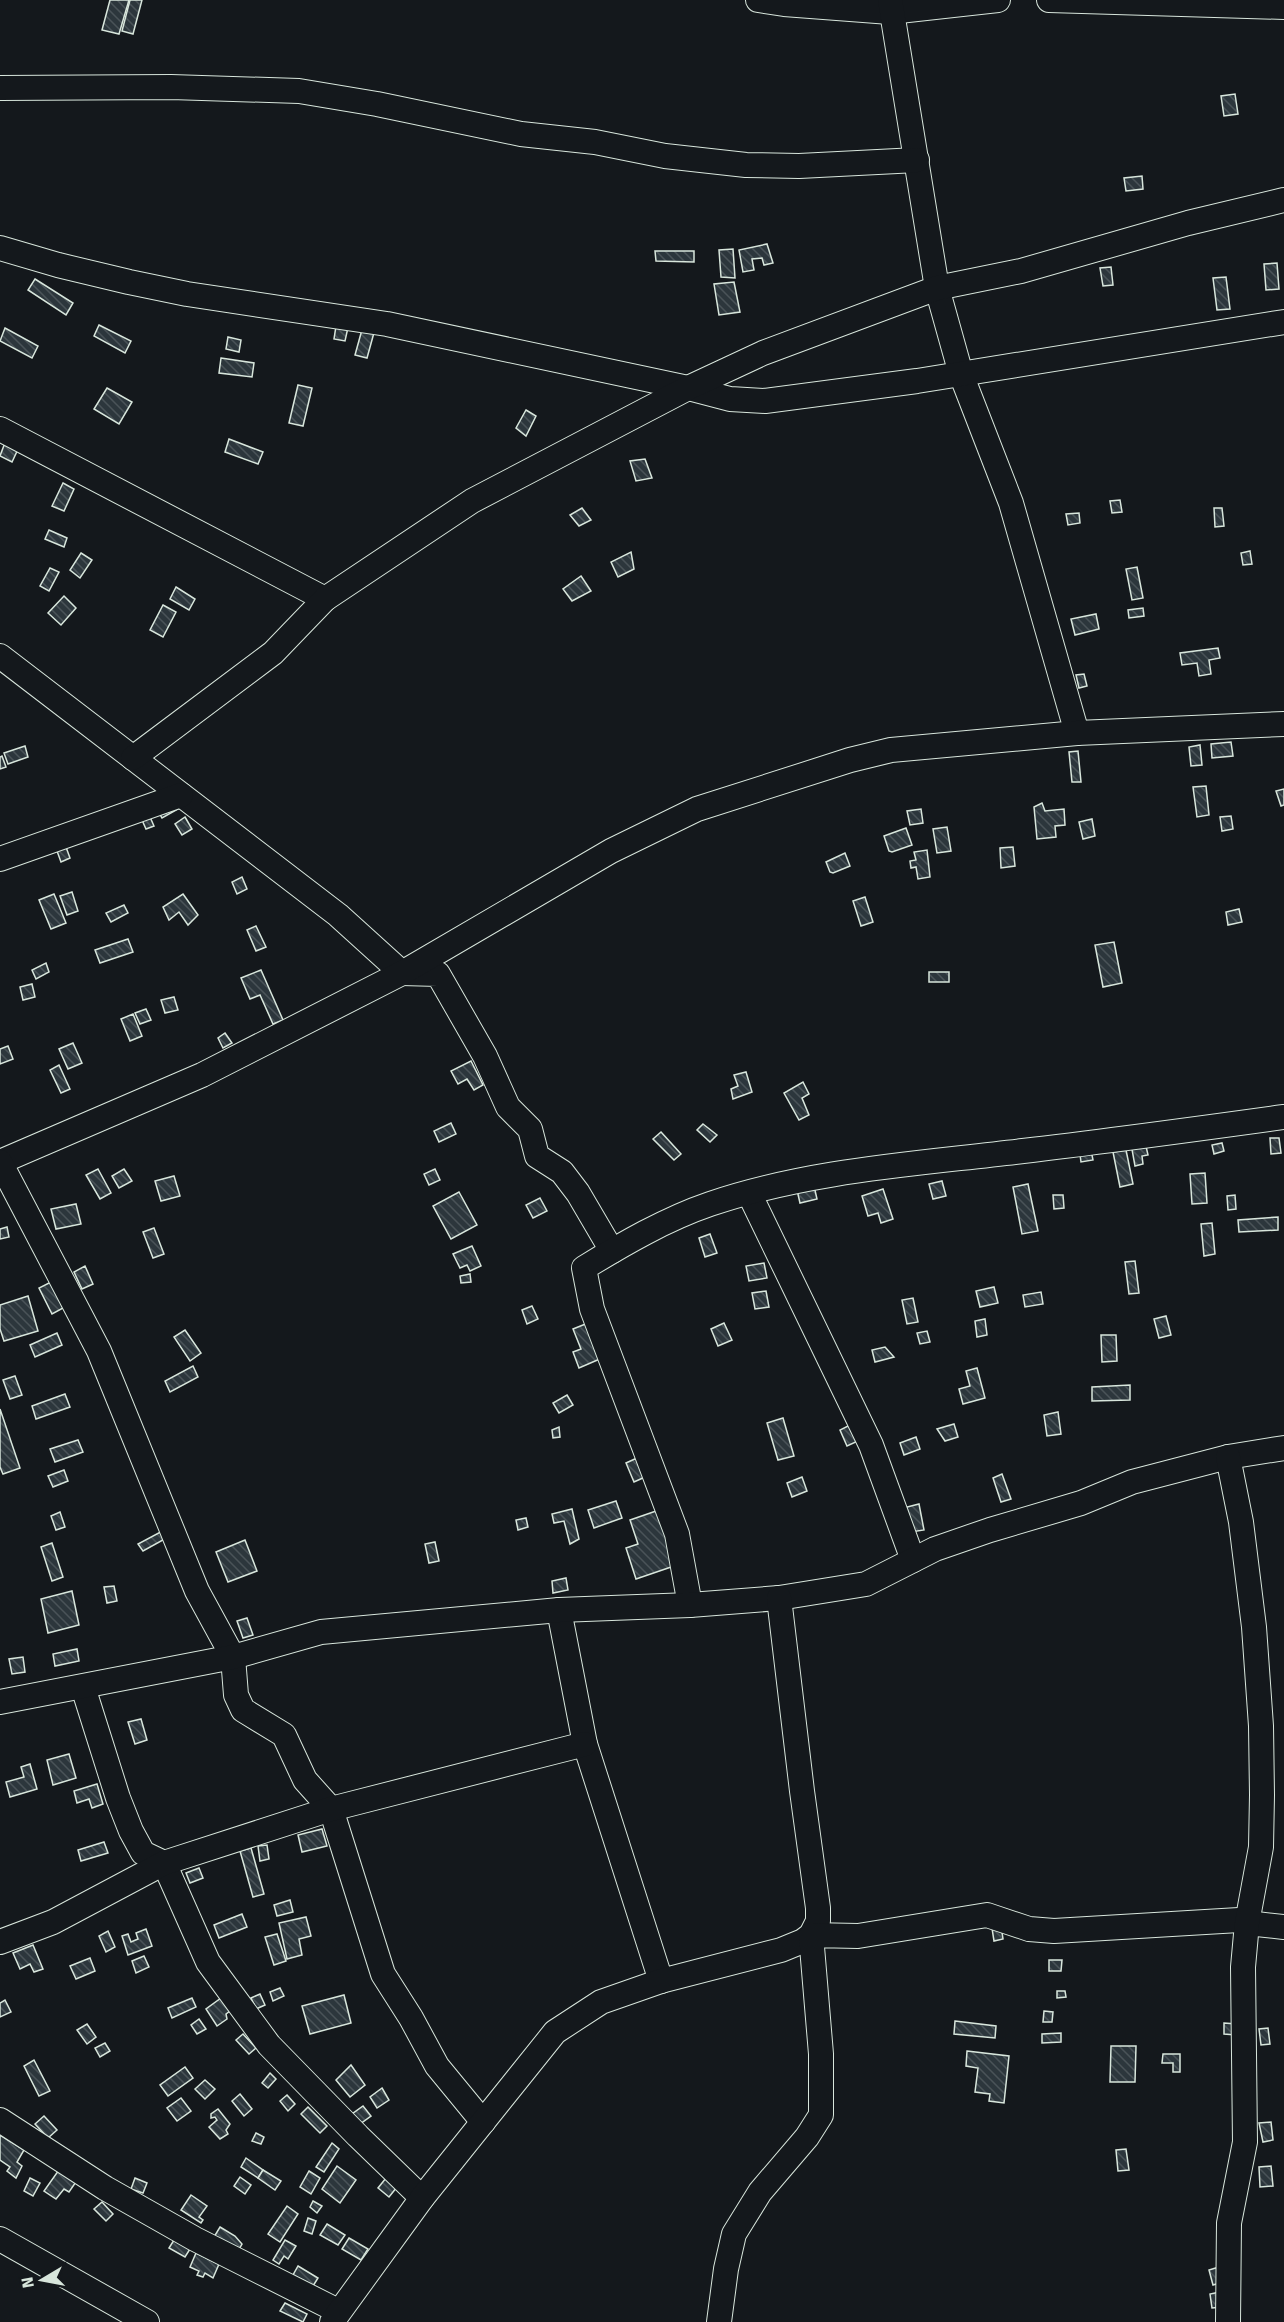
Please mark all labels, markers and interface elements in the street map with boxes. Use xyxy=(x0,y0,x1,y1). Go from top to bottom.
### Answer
north arrow xyxy=(12,2250,72,2310)
text: N xyxy=(17,2276,38,2289)

